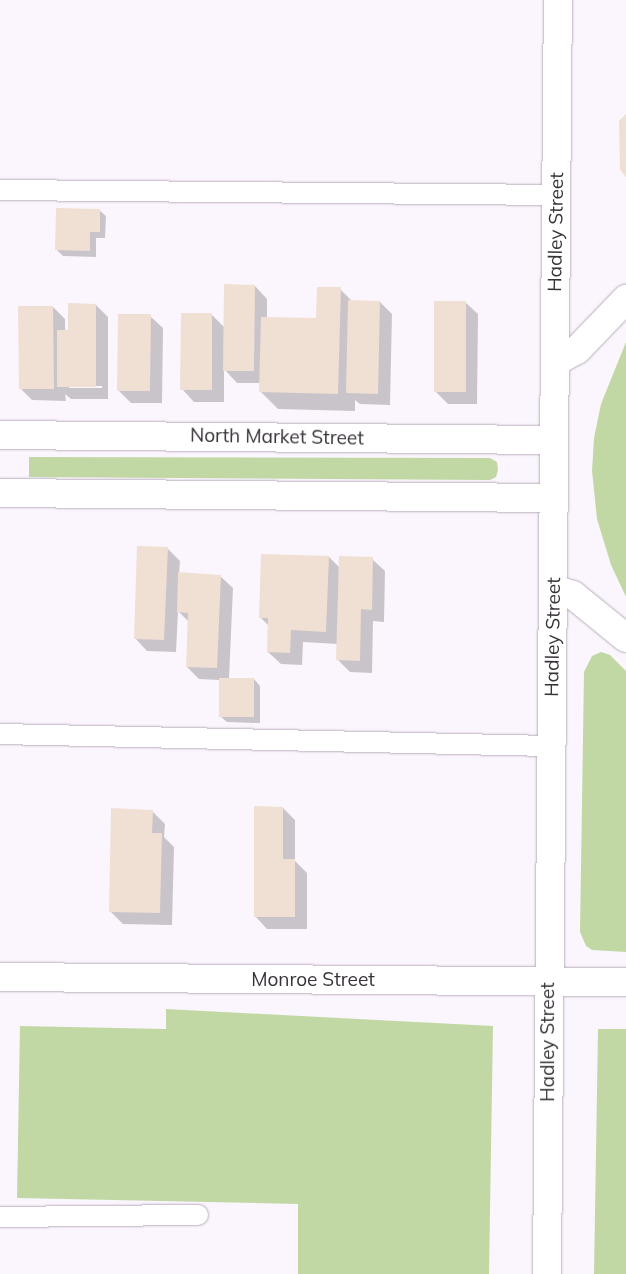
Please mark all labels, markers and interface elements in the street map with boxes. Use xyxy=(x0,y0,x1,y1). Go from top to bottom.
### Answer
street label: Hadley Street xyxy=(544,172,568,292)
street label: North Market Street xyxy=(190,424,364,450)
street label: Hadley Street xyxy=(541,577,565,697)
street label: Monroe Street xyxy=(251,969,375,991)
street label: Hadley Street xyxy=(537,982,559,1102)

